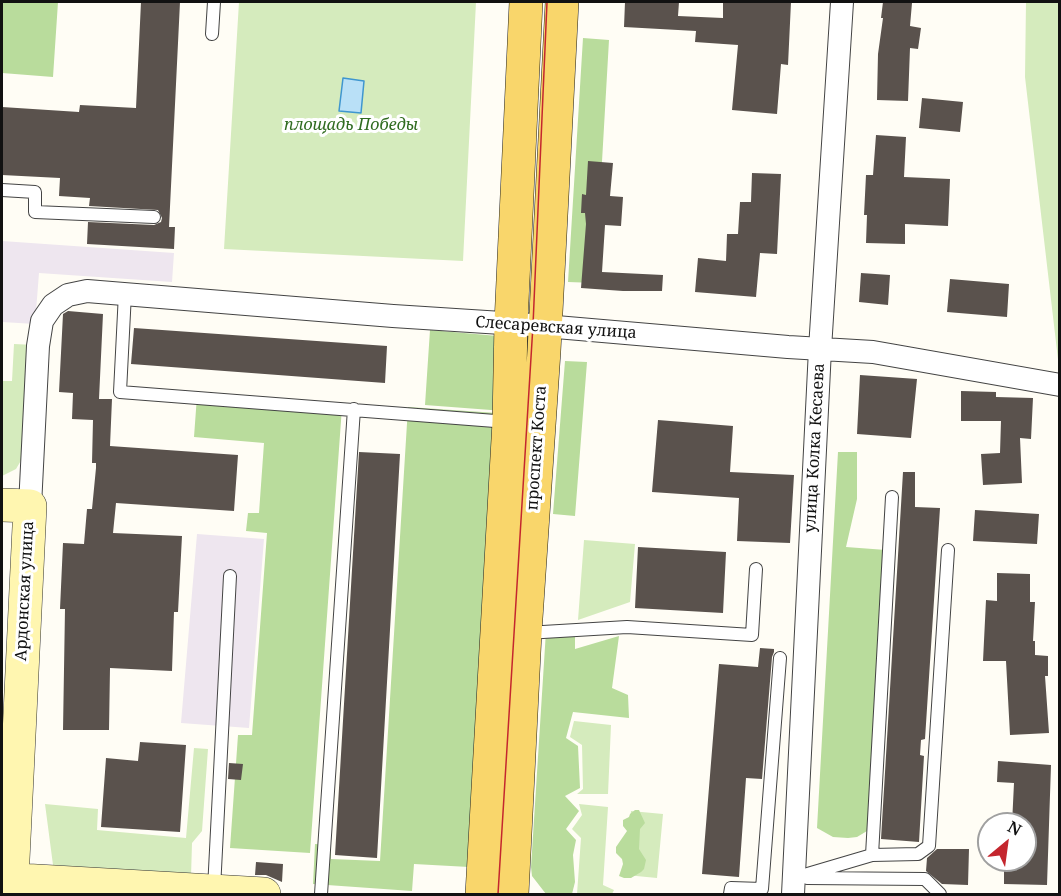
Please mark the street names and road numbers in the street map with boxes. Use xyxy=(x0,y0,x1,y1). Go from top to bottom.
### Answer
street label: Слесаревская улица xyxy=(475,313,637,343)
street label: улица Колка Кесаева xyxy=(801,363,829,533)
street label: проспект Коста xyxy=(523,385,551,511)
street label: Ардонская улица xyxy=(12,520,38,662)

